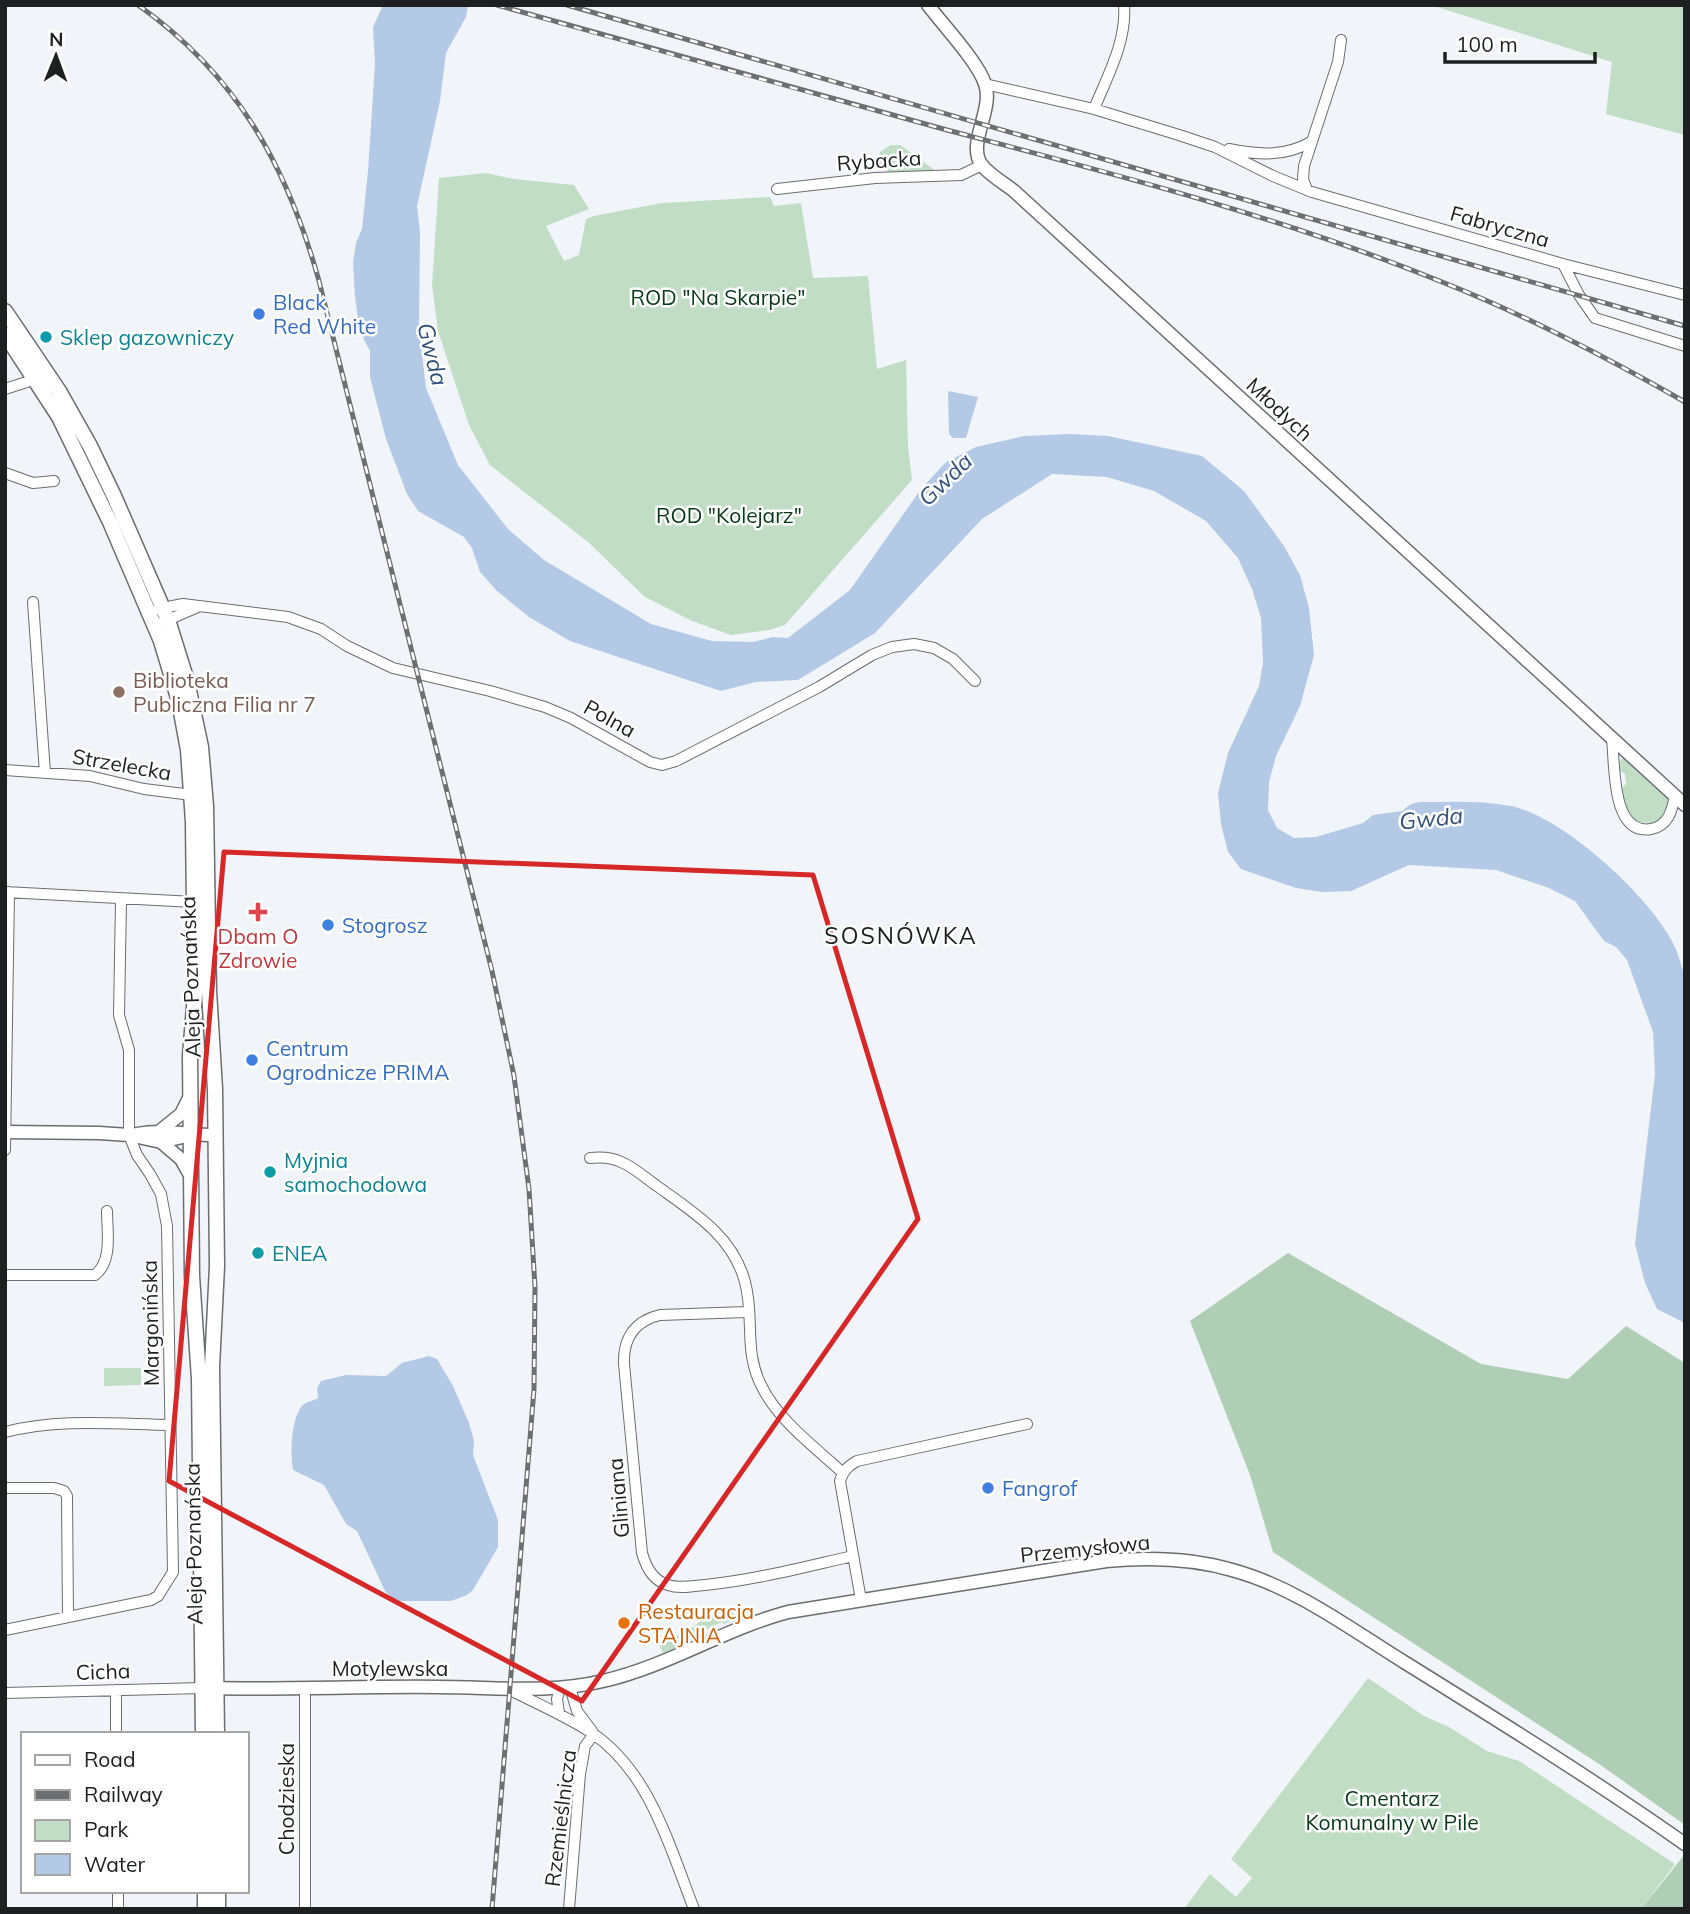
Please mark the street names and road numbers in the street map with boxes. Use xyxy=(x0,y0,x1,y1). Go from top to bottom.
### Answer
street label: Rybacka xyxy=(836,144,922,176)
street label: Fabryczna xyxy=(1447,199,1553,253)
street label: Młodych xyxy=(1241,372,1319,446)
street label: Polna xyxy=(580,693,640,743)
street label: Strzelecka xyxy=(70,742,174,786)
street label: Aleja Poznańska xyxy=(174,896,206,1058)
street label: Margonińska xyxy=(136,1260,164,1386)
street label: Gliniana xyxy=(602,1457,634,1539)
street label: Aleja Poznańska xyxy=(179,1463,207,1625)
street label: Przemysłowa xyxy=(1019,1528,1151,1568)
street label: Motylewska xyxy=(332,1655,448,1681)
street label: Cicha xyxy=(75,1657,131,1685)
street label: Chodzieska xyxy=(273,1743,299,1855)
street label: Rzemieślnicza xyxy=(539,1748,581,1888)

